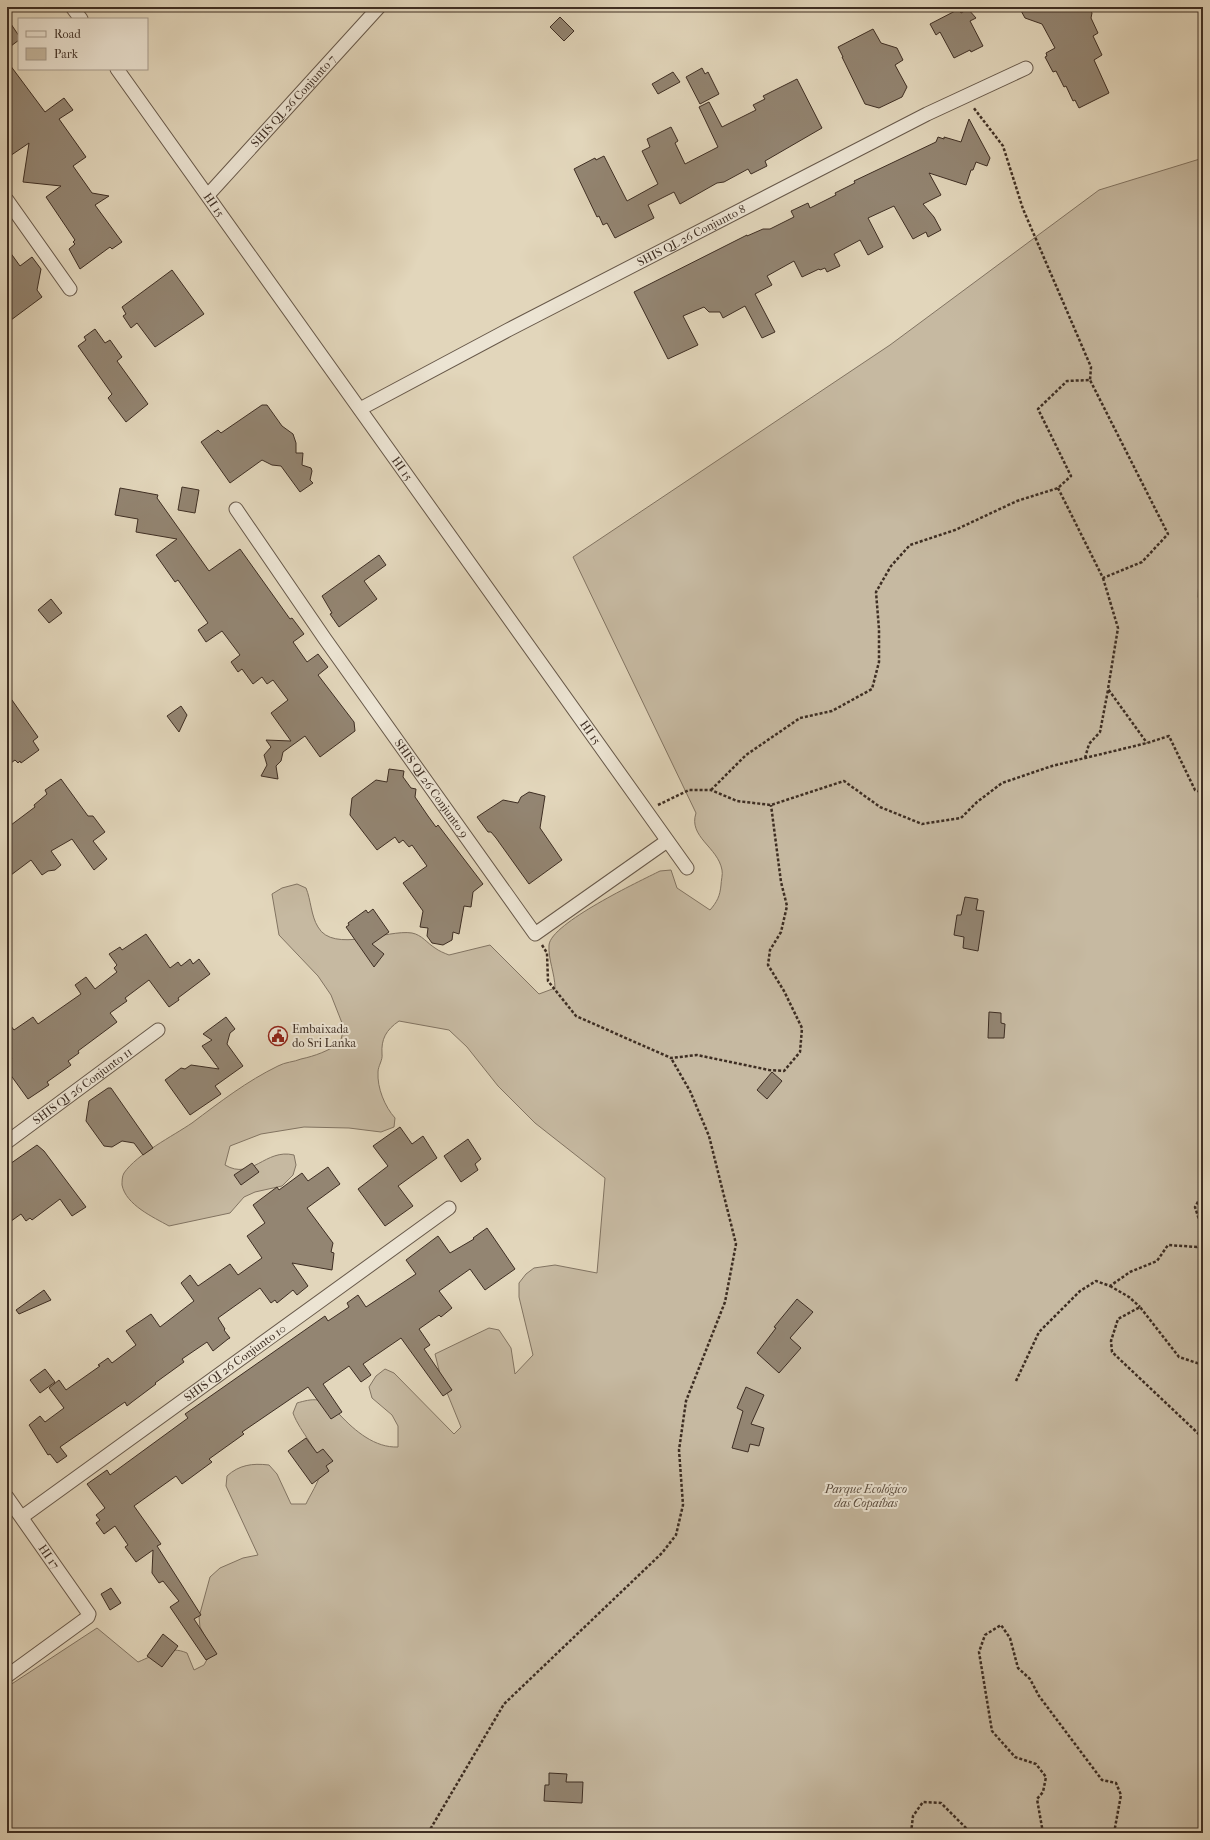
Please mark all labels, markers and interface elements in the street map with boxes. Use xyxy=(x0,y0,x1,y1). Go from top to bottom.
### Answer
legend xyxy=(18,18,148,70)
text: Road xyxy=(54,27,81,41)
text: Park xyxy=(54,47,79,61)
street label: SHIS QL 26 Conjunto 7 xyxy=(248,52,339,150)
street label: HI 15 xyxy=(201,190,227,220)
street label: SHIS QL 26 Conjunto 8 xyxy=(635,202,748,269)
street label: HI 15 xyxy=(389,454,415,483)
street label: HI 15 xyxy=(577,718,604,747)
street label: SHIS QI 26 Conjunto 9 xyxy=(392,736,471,841)
place label: Embaixada do Sri Lanka xyxy=(292,1022,357,1050)
public building icon: Embaixada do Sri Lanka xyxy=(267,1025,289,1047)
street label: SHIS QI 26 Conjunto 11 xyxy=(30,1045,135,1127)
street label: SHIS QI 26 Conjunto 10 xyxy=(181,1321,289,1404)
park label: Parque Ecológico das Copaíbas xyxy=(824,1482,907,1510)
street label: HI 17 xyxy=(35,1542,62,1572)

